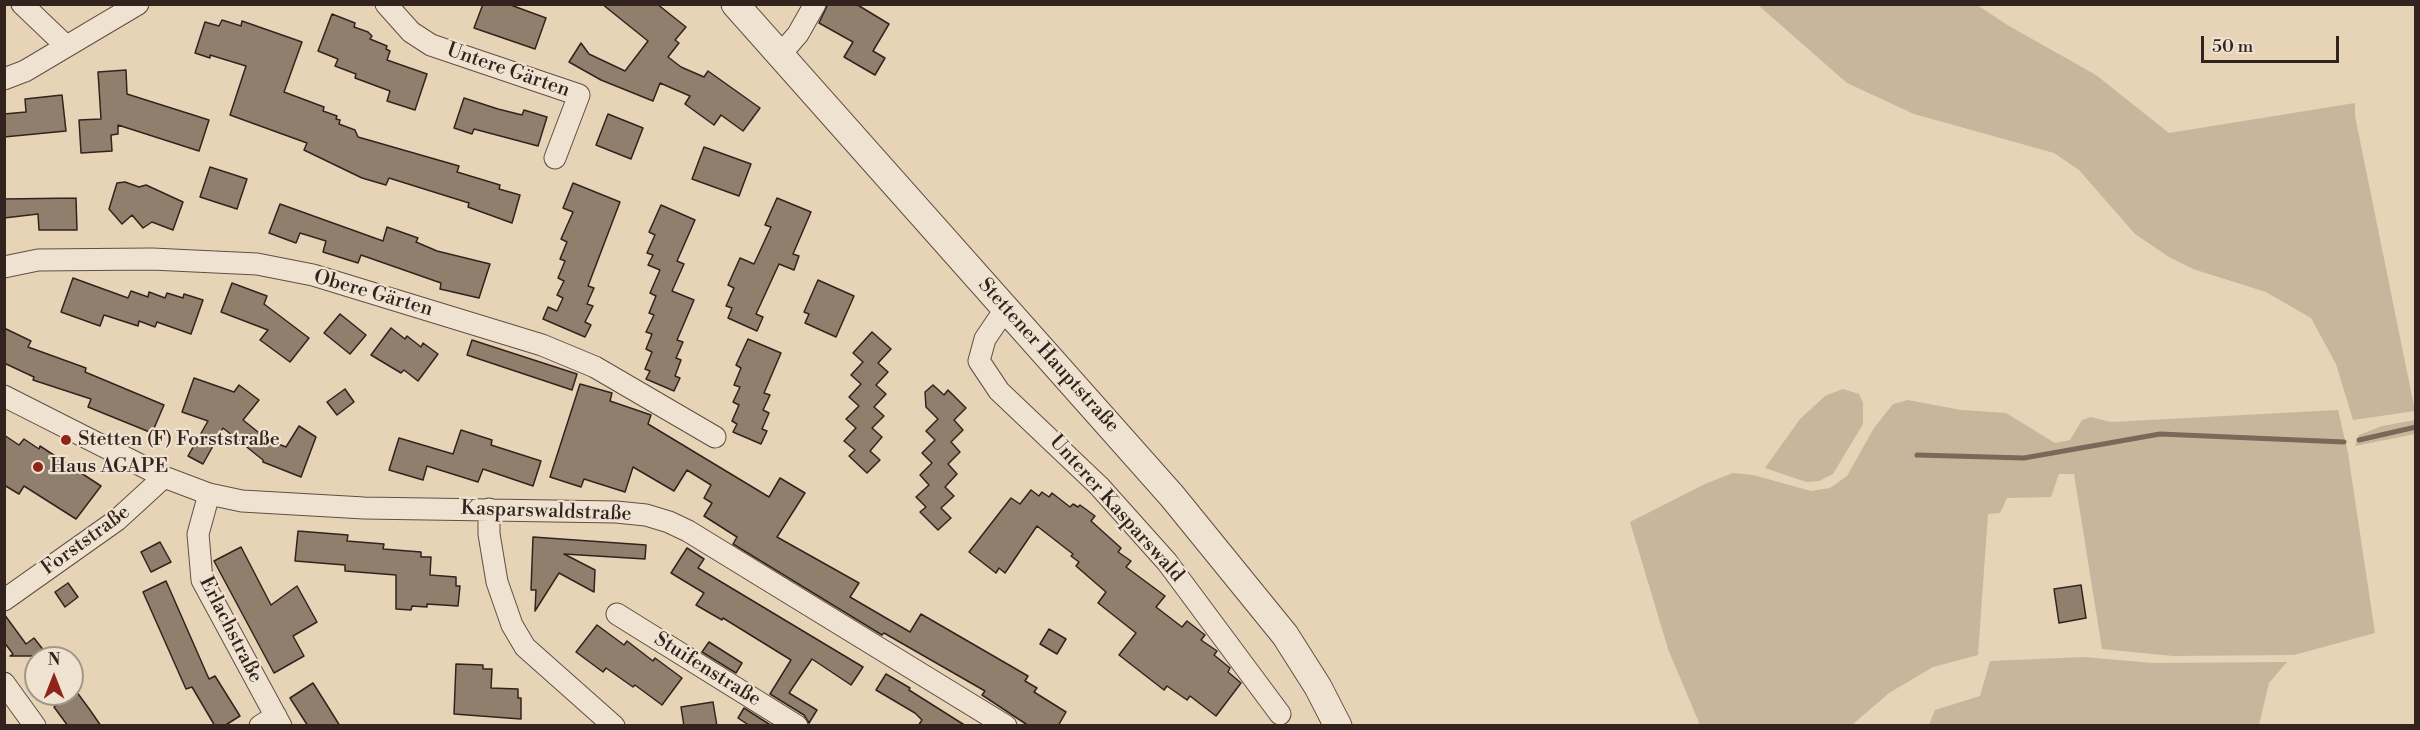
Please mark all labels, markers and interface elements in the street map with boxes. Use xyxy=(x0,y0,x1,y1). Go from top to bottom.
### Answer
scale bar xyxy=(2204,24,2342,62)
text: 50 m xyxy=(2212,35,2253,58)
street label: Untere Gärten xyxy=(443,39,573,103)
street label: Obere Gärten xyxy=(311,266,435,322)
street label: Stettener Hauptstraße xyxy=(972,274,1124,438)
place label: Stetten (F) Forststraße xyxy=(78,428,280,452)
street label: Unterer Kasparswald xyxy=(1044,431,1188,587)
marker: Stetten (F) Forststraße xyxy=(59,433,73,447)
place label: Haus AGAPE xyxy=(50,455,168,479)
marker: Haus AGAPE xyxy=(31,460,45,474)
street label: Kasparswaldstraße xyxy=(460,497,632,527)
street label: Forststraße xyxy=(37,501,135,581)
street label: Erlachstraße xyxy=(193,573,267,687)
street label: Stuifenstraße xyxy=(649,628,765,712)
north arrow xyxy=(24,646,84,706)
text: N xyxy=(48,650,60,670)

